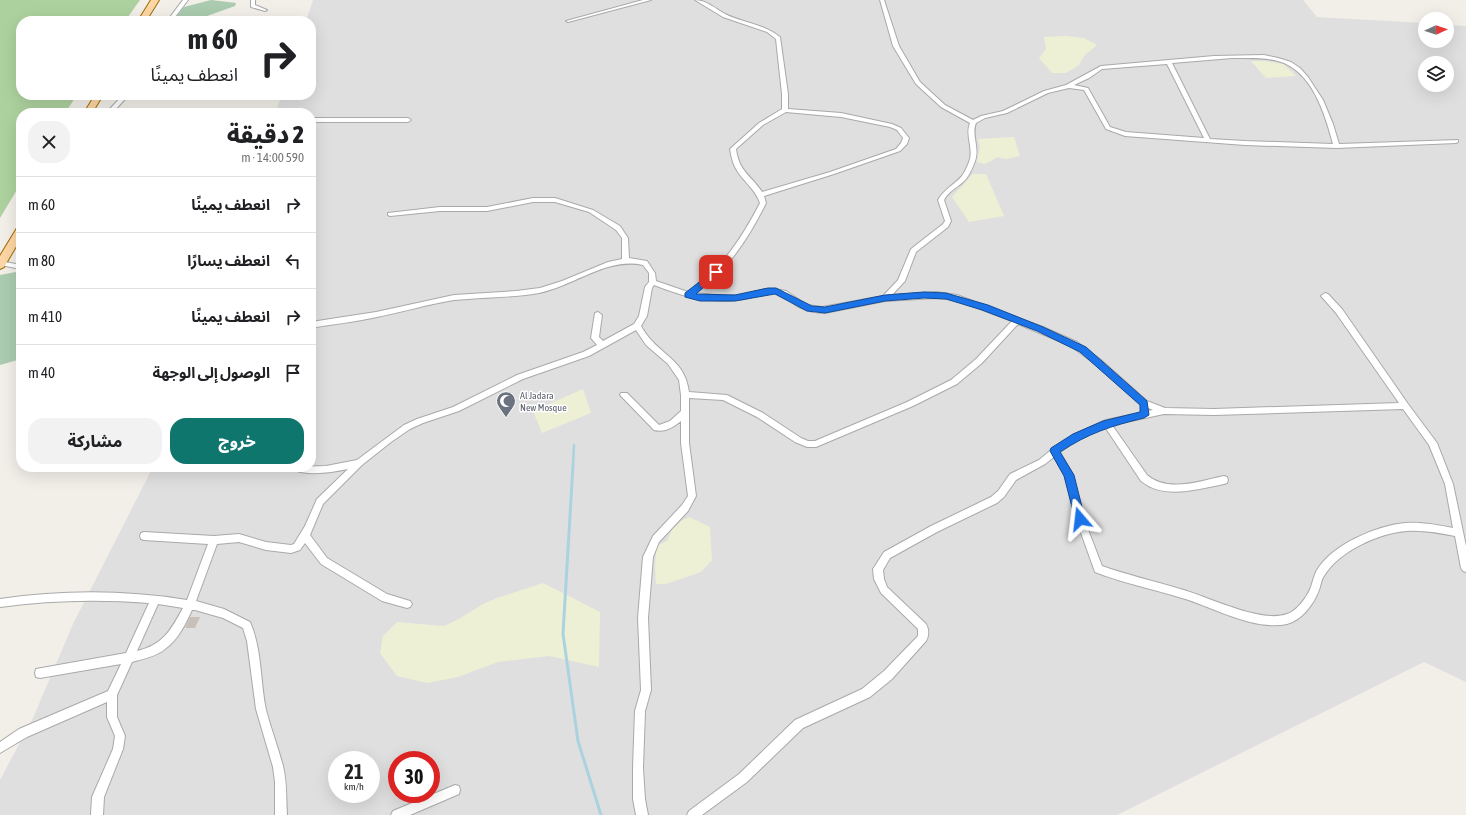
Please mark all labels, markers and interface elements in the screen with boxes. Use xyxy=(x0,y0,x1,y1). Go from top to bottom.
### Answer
north arrow xyxy=(1418,12,1454,48)
map controls xyxy=(1418,12,1454,92)
text: 60 m xyxy=(188,23,238,55)
icon: right xyxy=(252,32,304,84)
button: layers xyxy=(1418,56,1454,92)
text: انعطف يمينًا xyxy=(151,64,238,85)
button: close xyxy=(28,121,70,163)
text: 2 دقيقة xyxy=(227,121,304,148)
text: 590 m · 14:00 xyxy=(241,150,304,165)
icon: right xyxy=(282,194,304,216)
text: 60 m xyxy=(28,196,55,213)
text: انعطف يمينًا xyxy=(191,196,270,213)
icon: left xyxy=(282,250,304,272)
text: 80 m xyxy=(28,252,55,269)
text: انعطف يسارًا xyxy=(187,252,270,269)
pin xyxy=(699,255,733,289)
icon: arrive xyxy=(705,261,727,283)
icon: right xyxy=(282,306,304,328)
text: 410 m xyxy=(28,308,62,325)
text: انعطف يمينًا xyxy=(191,308,270,325)
icon: arrive xyxy=(282,362,304,384)
text: 40 m xyxy=(28,364,55,381)
text: الوصول إلى الوجهة xyxy=(153,364,270,381)
mosque icon: Al Jadara New Mosque xyxy=(495,390,517,418)
place label: Al Jadara New Mosque xyxy=(520,390,567,413)
button: مشاركة xyxy=(28,418,162,464)
button: خروج xyxy=(170,418,304,464)
position arrow xyxy=(1059,498,1101,540)
speed limit sign: 30 xyxy=(388,751,440,803)
text: 21 xyxy=(345,760,363,783)
text: km/h xyxy=(344,781,364,792)

